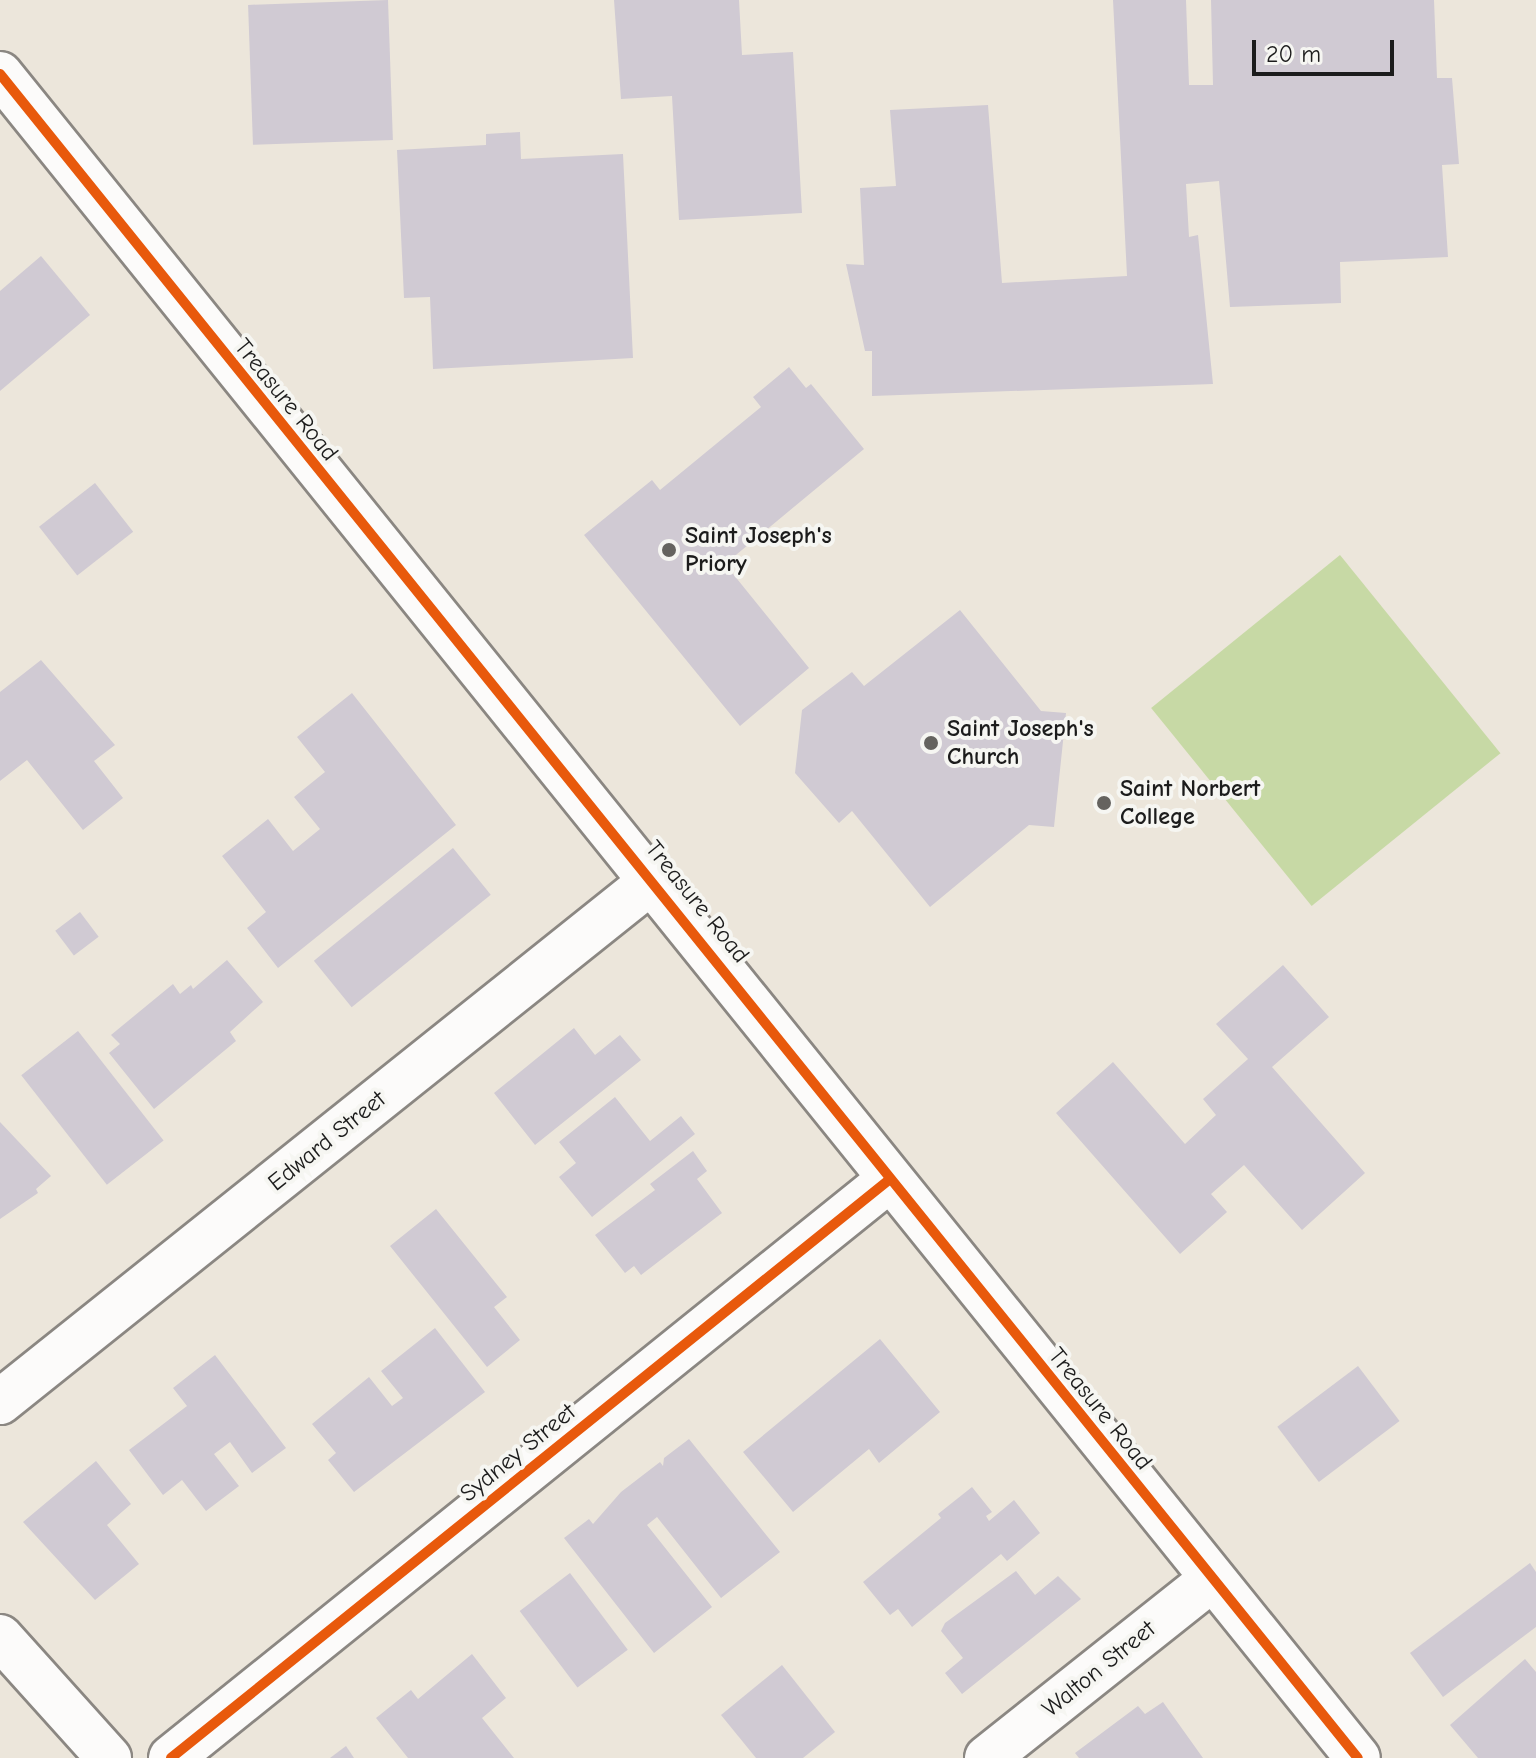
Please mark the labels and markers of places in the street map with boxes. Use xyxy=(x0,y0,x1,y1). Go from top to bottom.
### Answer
place label: Saint Joseph's Priory xyxy=(685,522,832,578)
marker: Saint Joseph's Priory xyxy=(660,541,678,559)
place label: Saint Joseph's Church xyxy=(947,715,1094,771)
marker: Saint Joseph's Church xyxy=(922,734,940,752)
place label: Saint Norbert College xyxy=(1120,775,1260,831)
marker: Saint Norbert College xyxy=(1095,794,1113,812)

